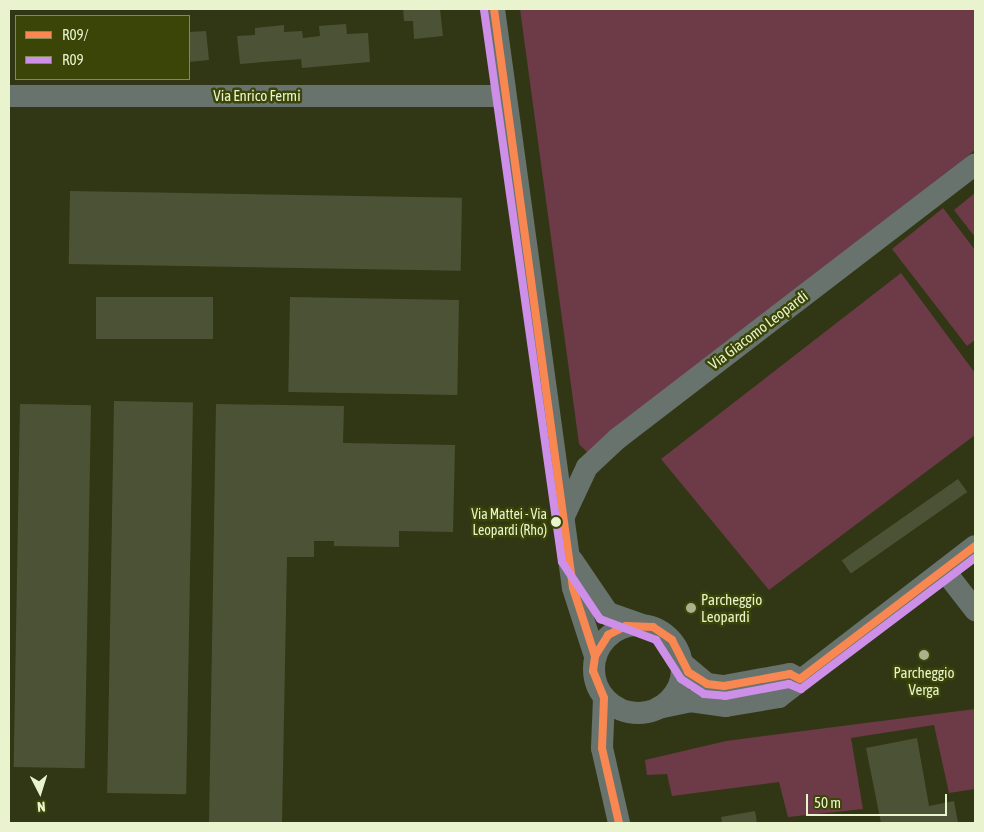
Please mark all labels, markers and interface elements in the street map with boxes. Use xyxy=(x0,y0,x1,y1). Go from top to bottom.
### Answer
legend xyxy=(15,15,190,80)
text: R09/ xyxy=(62,26,89,43)
text: R09 xyxy=(62,51,84,68)
street label: Via Enrico Fermi xyxy=(213,87,301,105)
street label: Via Giacomo Leopardi xyxy=(705,287,811,373)
place label: Via Mattei - Via Leopardi (Rho) xyxy=(471,506,547,538)
marker: Via Mattei - Via Leopardi (Rho) xyxy=(551,517,561,527)
place label: Parcheggio Leopardi xyxy=(701,590,762,625)
marker: Parcheggio Leopardi xyxy=(685,602,697,614)
marker: Parcheggio Verga xyxy=(918,649,930,661)
place label: Parcheggio Verga xyxy=(893,663,955,698)
north arrow xyxy=(15,767,65,817)
scale bar xyxy=(809,784,950,816)
text: 50 m xyxy=(814,794,841,811)
text: N xyxy=(37,799,46,815)

